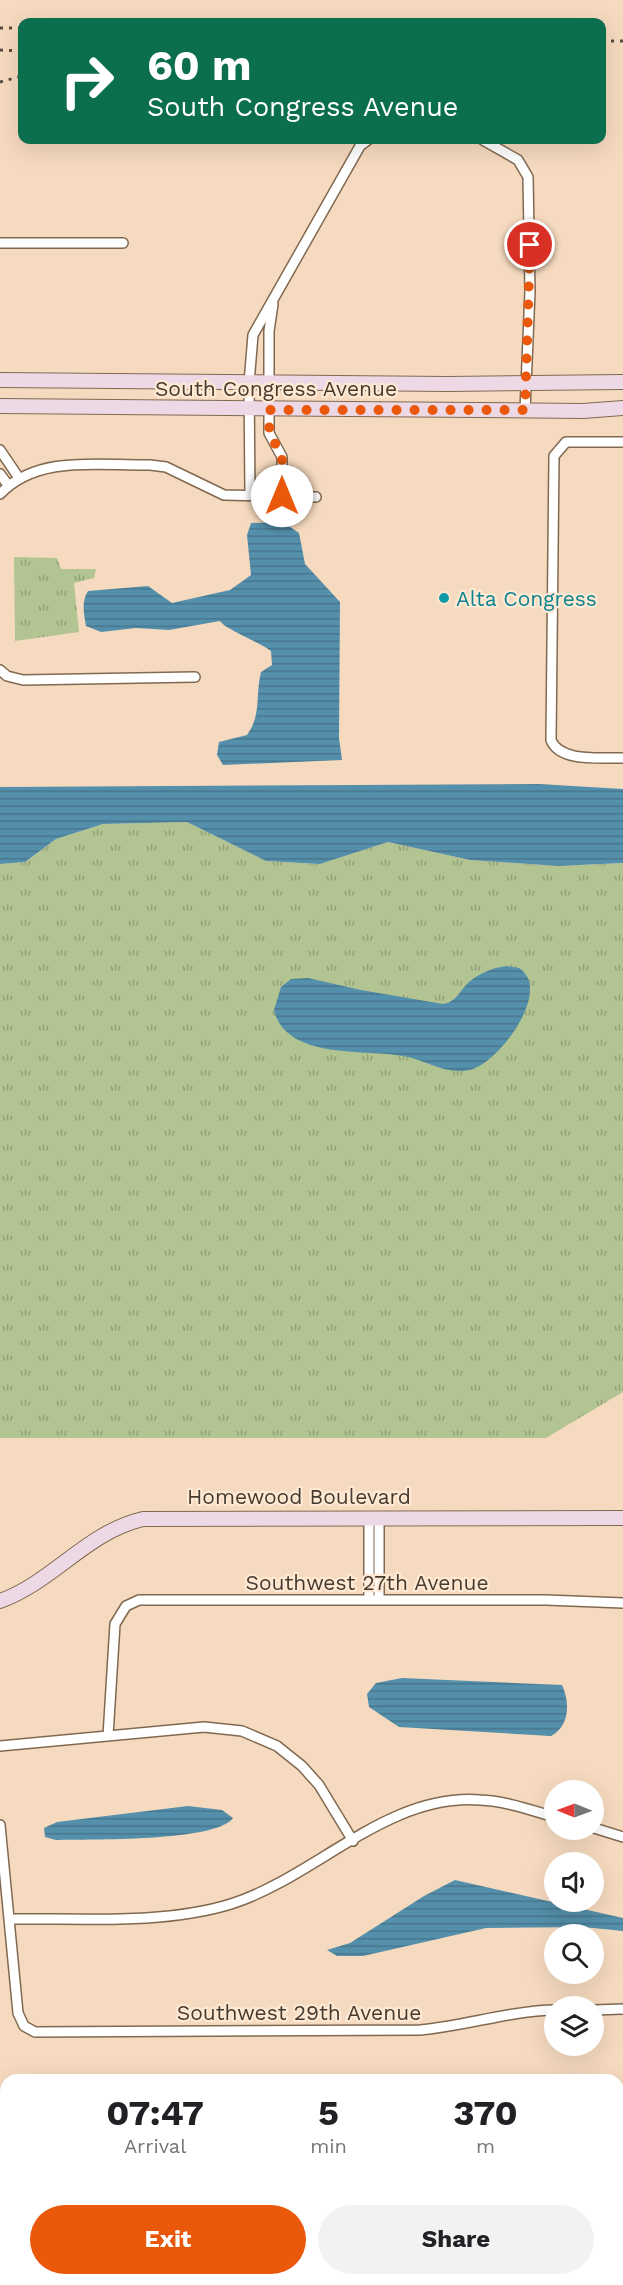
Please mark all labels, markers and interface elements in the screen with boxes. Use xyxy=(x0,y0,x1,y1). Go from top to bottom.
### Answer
text: 60 m xyxy=(147,41,251,90)
icon: right xyxy=(48,42,126,120)
text: South Congress Avenue xyxy=(147,91,458,123)
pin xyxy=(504,219,555,270)
icon: arrive xyxy=(513,228,546,261)
street label: South Congress Avenue xyxy=(155,376,397,401)
position arrow xyxy=(250,464,314,528)
place label: Alta Congress xyxy=(456,586,597,611)
marker: Alta Congress xyxy=(437,591,451,605)
street label: Homewood Boulevard xyxy=(187,1484,411,1509)
street label: Southwest 27th Avenue xyxy=(245,1570,489,1595)
north arrow xyxy=(544,1780,604,1840)
map controls xyxy=(544,1780,604,2056)
button: sound xyxy=(544,1852,604,1912)
button: search xyxy=(544,1924,604,1984)
button: layers xyxy=(544,1996,604,2056)
street label: Southwest 29th Avenue xyxy=(177,2000,421,2025)
text: 07:47 xyxy=(106,2092,204,2134)
text: 5 xyxy=(318,2092,339,2134)
text: 370 xyxy=(453,2092,518,2134)
text: Arrival xyxy=(124,2134,186,2158)
text: min xyxy=(310,2134,347,2158)
text: m xyxy=(476,2134,495,2158)
button: Exit xyxy=(30,2205,306,2274)
button: Share xyxy=(318,2205,594,2274)

